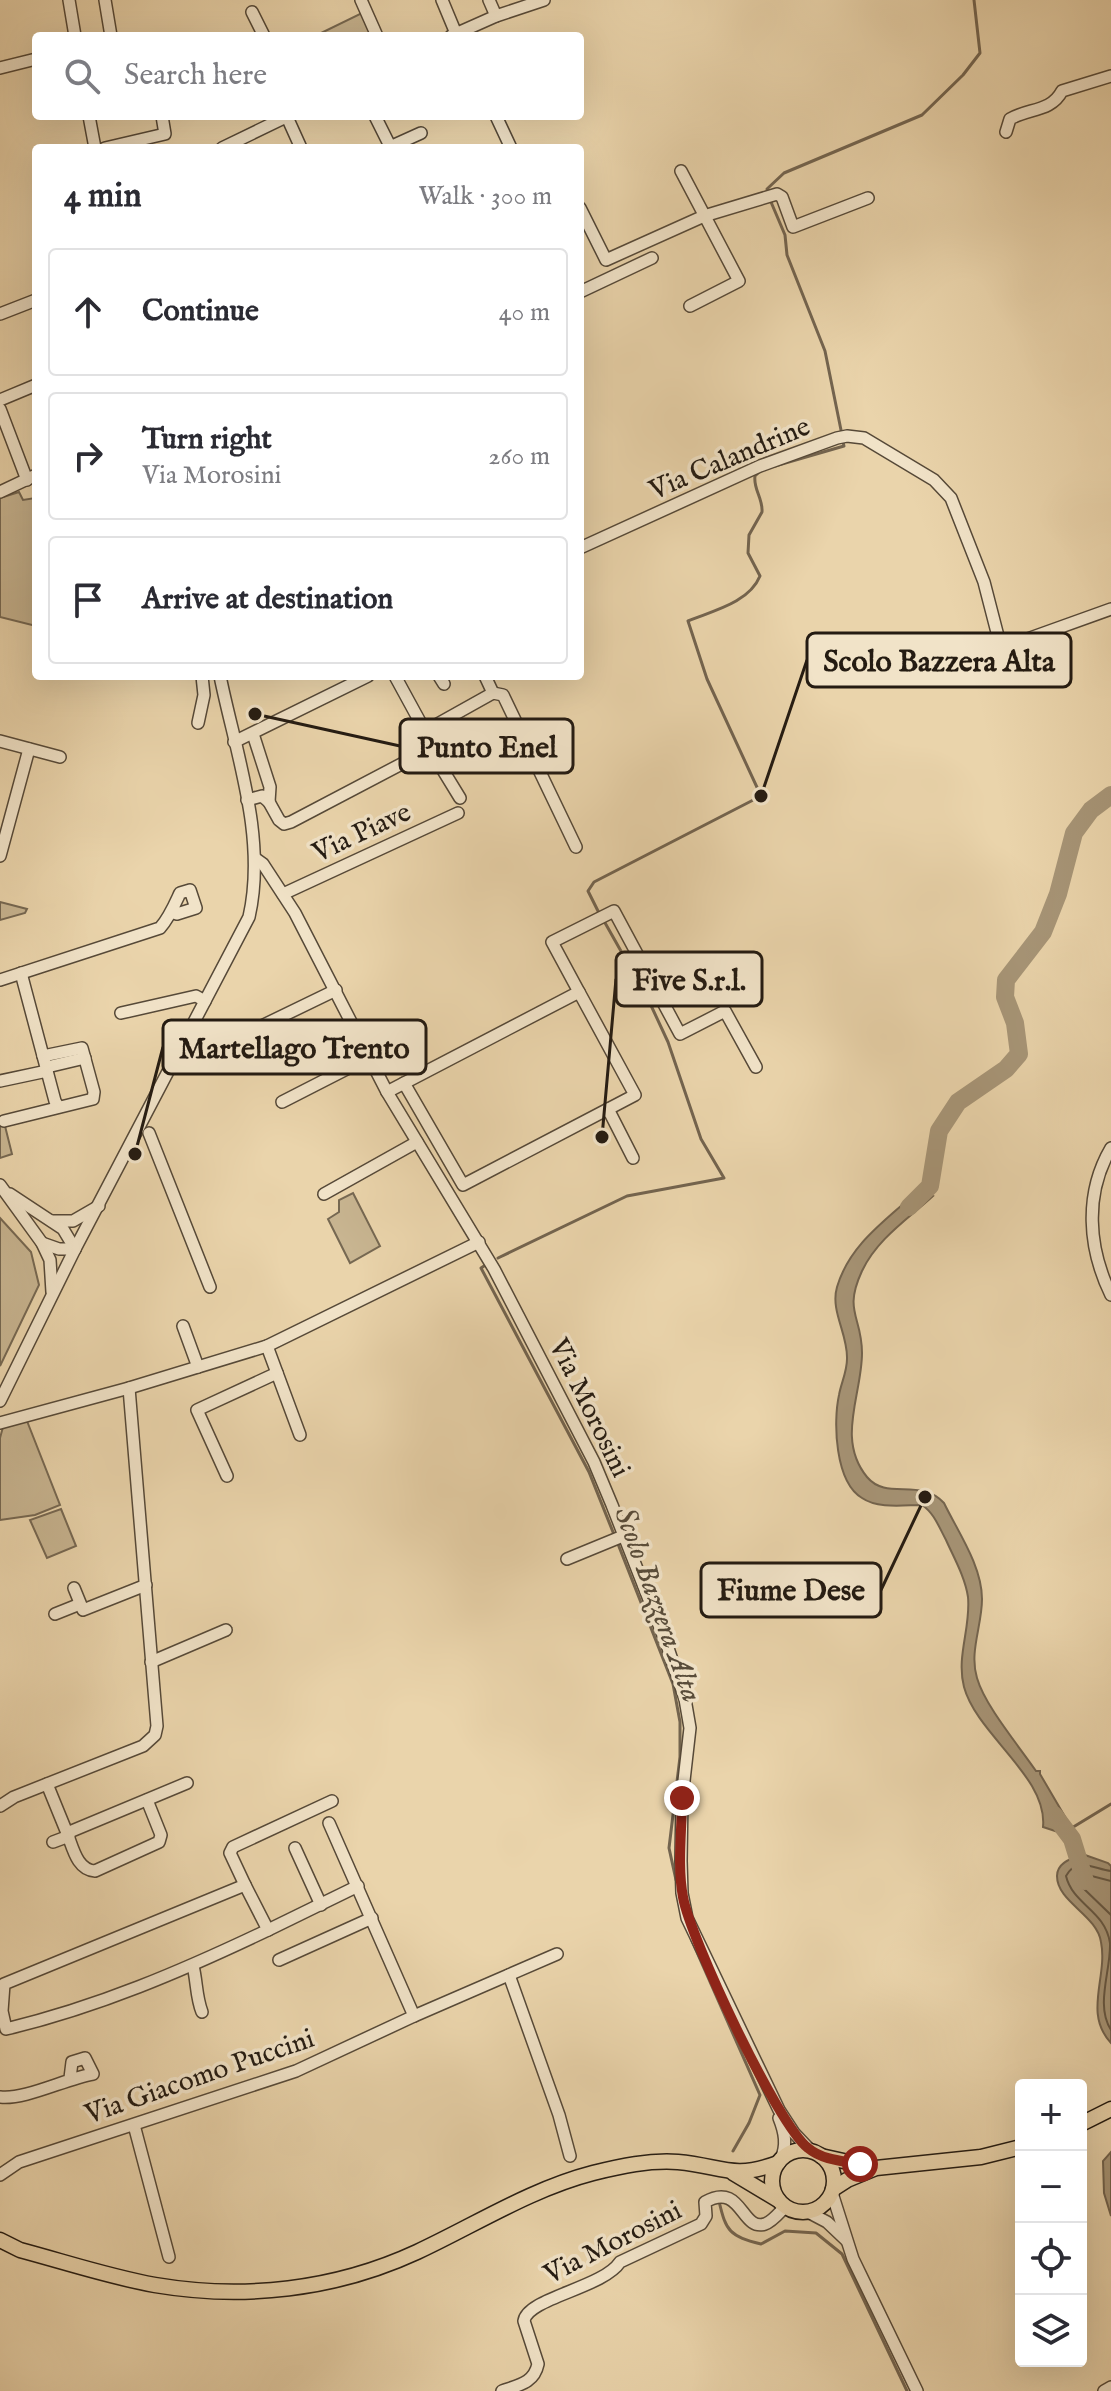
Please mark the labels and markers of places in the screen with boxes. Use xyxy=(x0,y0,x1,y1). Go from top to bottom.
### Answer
callout: Scolo Bazzera Alta xyxy=(807,633,1071,687)
callout: Punto Enel xyxy=(400,719,573,773)
callout: Five S.r.l. xyxy=(616,952,762,1006)
callout: Martellago Trento xyxy=(163,1020,426,1074)
callout: Fiume Dese xyxy=(701,1563,881,1617)

